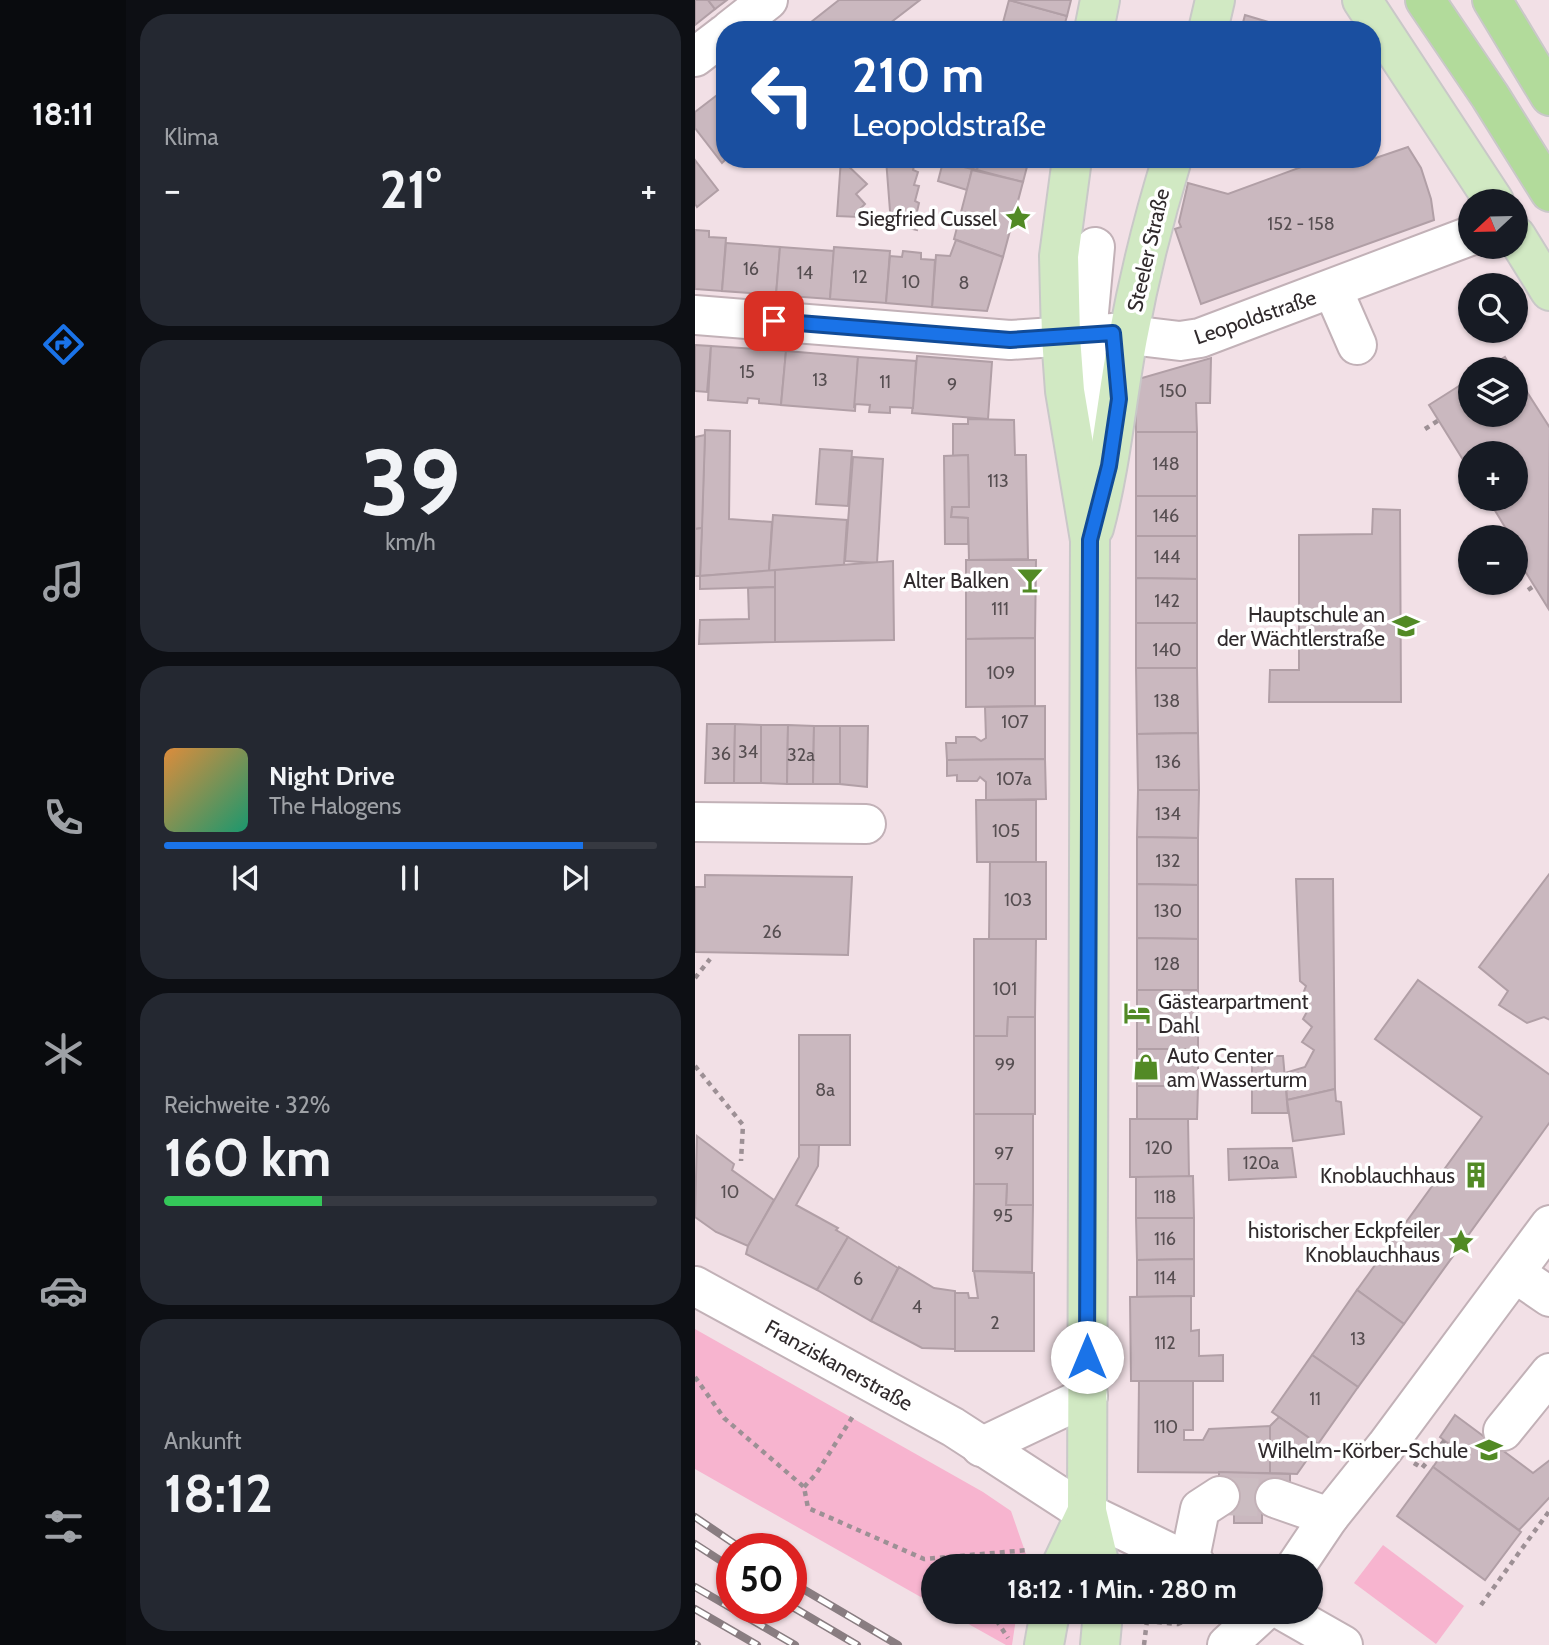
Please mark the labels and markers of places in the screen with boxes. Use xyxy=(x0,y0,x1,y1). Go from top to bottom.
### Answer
place icon: Siegfried Cussel xyxy=(1003,203,1033,233)
place label: Siegfried Cussel xyxy=(857,206,997,231)
pin xyxy=(744,291,804,351)
bar icon: Alter Balken xyxy=(1015,565,1045,595)
place label: Alter Balken xyxy=(903,568,1009,593)
place label: Hauptschule an der Wächtlerstraße xyxy=(1217,602,1385,651)
school or university icon: Hauptschule an der Wächtlerstraße xyxy=(1391,611,1421,641)
place label: Gästearpartment Dahl xyxy=(1158,989,1309,1038)
hotel icon: Gästearpartment Dahl xyxy=(1122,998,1152,1028)
place label: Auto Center am Wasserturm xyxy=(1167,1043,1307,1092)
shop icon: Auto Center am Wasserturm xyxy=(1131,1052,1161,1082)
building icon: Knoblauchhaus xyxy=(1461,1160,1491,1190)
place label: Knoblauchhaus xyxy=(1320,1163,1455,1188)
place label: historischer Eckpfeiler Knoblauchhaus xyxy=(1248,1218,1440,1267)
place icon: historischer Eckpfeiler Knoblauchhaus xyxy=(1446,1227,1476,1257)
school or university icon: Wilhelm-Körber-Schule xyxy=(1474,1435,1504,1465)
place label: Wilhelm-Körber-Schule xyxy=(1258,1438,1468,1463)

